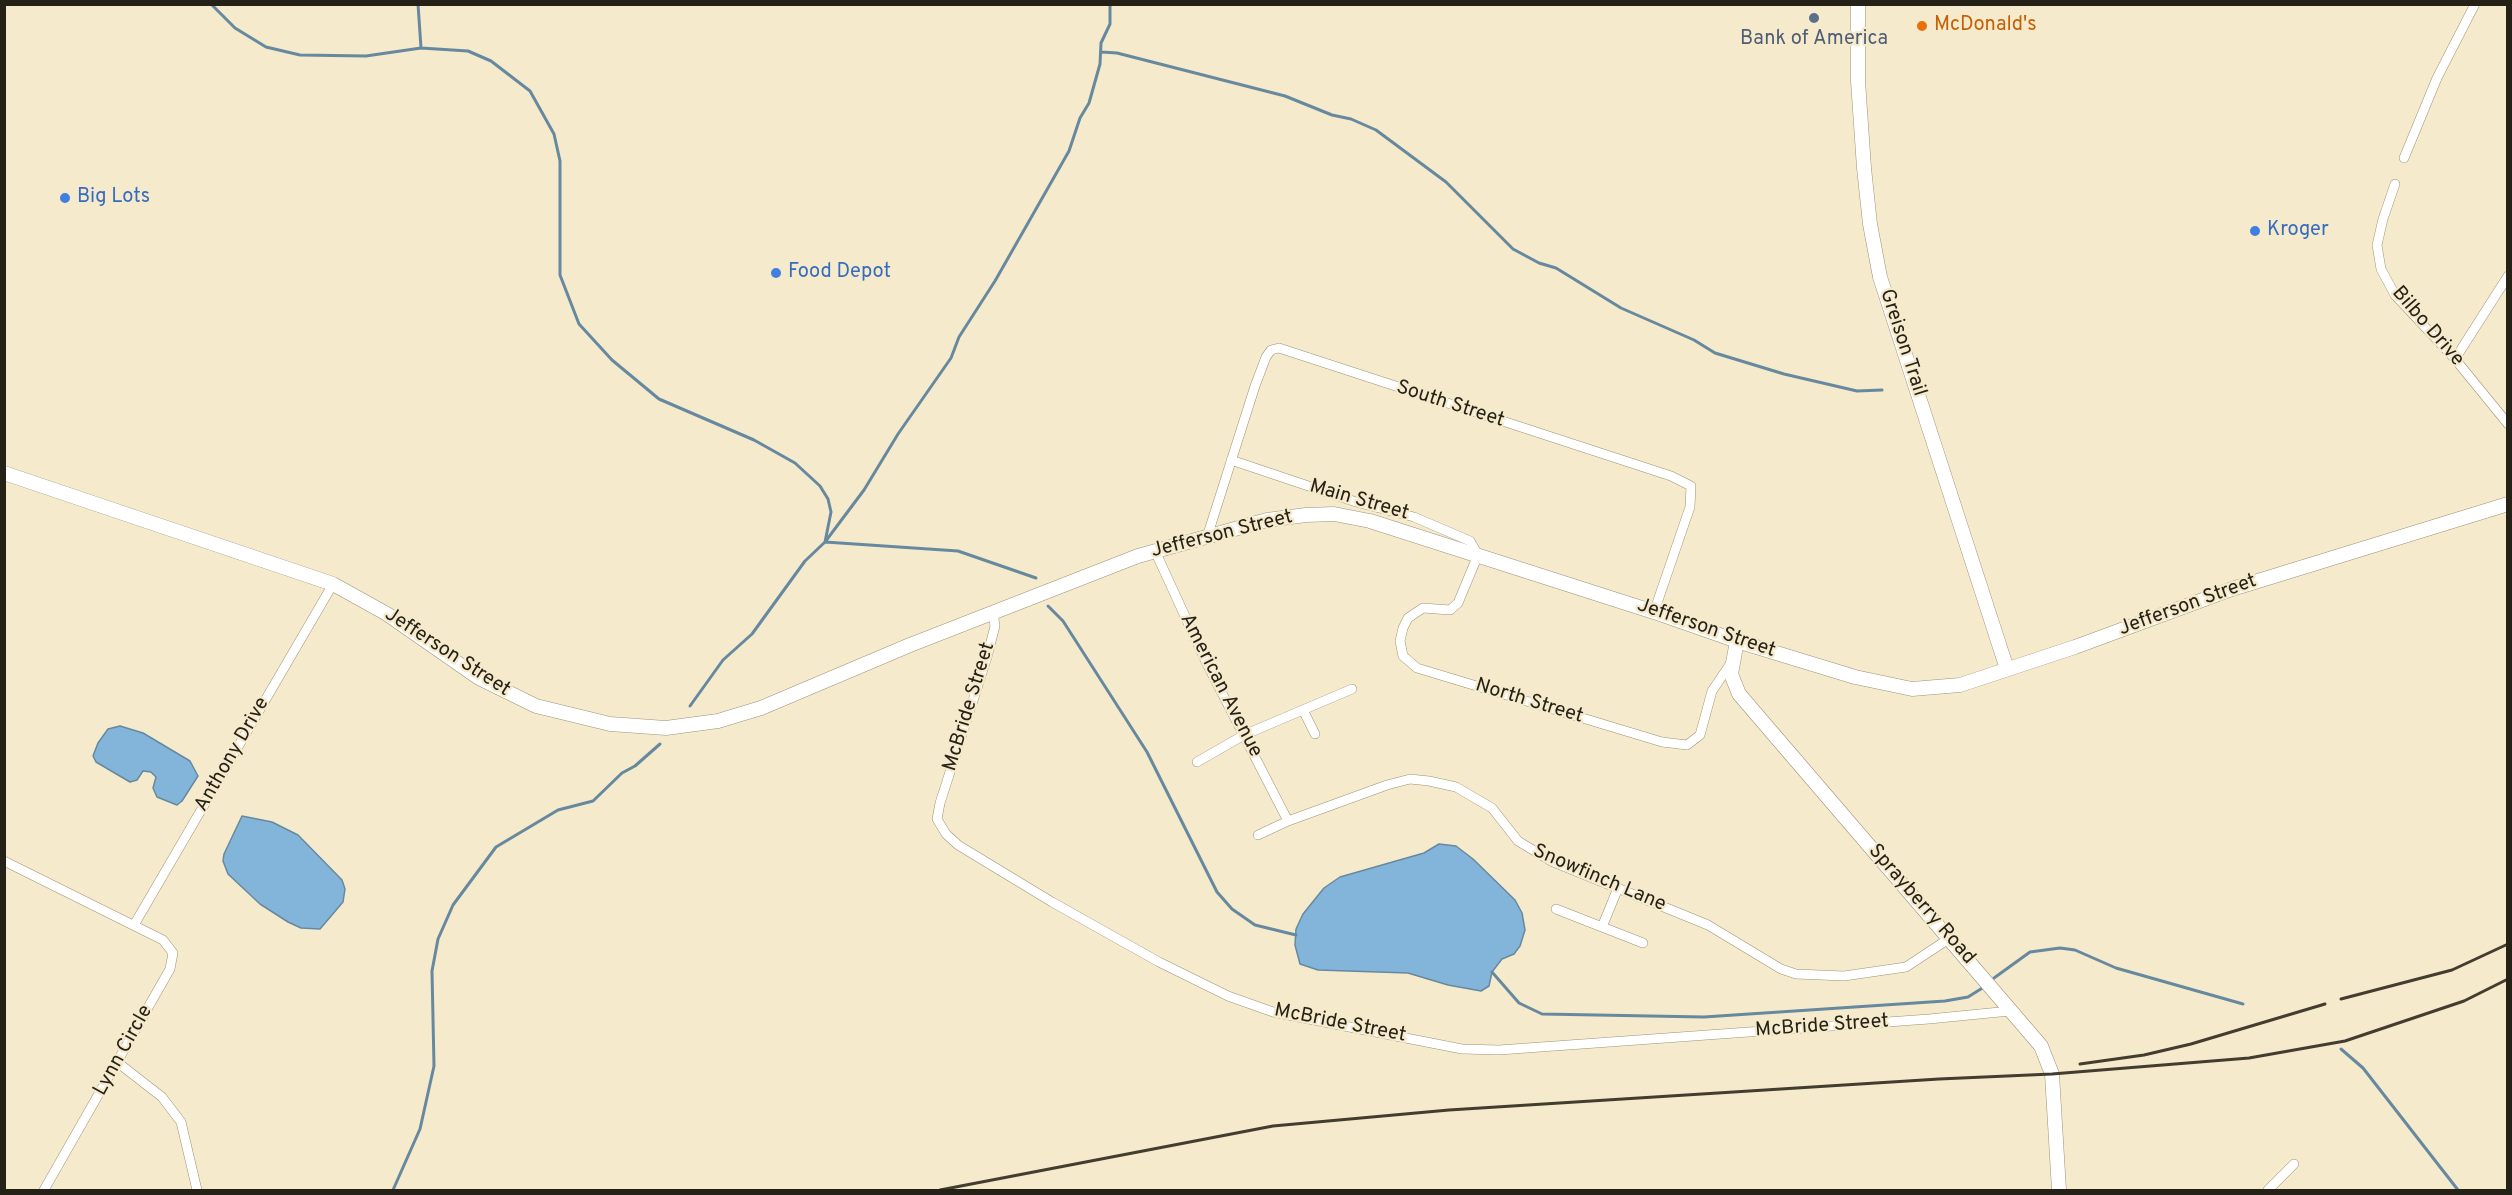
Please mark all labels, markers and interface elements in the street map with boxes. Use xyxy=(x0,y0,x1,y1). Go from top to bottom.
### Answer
marker: Bank of America xyxy=(1807,11,1821,25)
place label: McDonald's xyxy=(1934,14,2037,38)
marker: McDonald's xyxy=(1915,19,1929,33)
place label: Bank of America xyxy=(1740,28,1888,52)
place label: Big Lots xyxy=(77,186,150,210)
marker: Big Lots xyxy=(58,191,72,205)
place label: Kroger xyxy=(2267,219,2329,243)
marker: Kroger xyxy=(2248,224,2262,238)
place label: Food Depot xyxy=(788,261,891,285)
marker: Food Depot xyxy=(769,266,783,280)
street label: Bilbo Drive xyxy=(2386,282,2468,372)
street label: Greison Trail xyxy=(1873,286,1931,400)
street label: South Street xyxy=(1393,376,1507,434)
street label: Main Street xyxy=(1307,475,1411,527)
street label: Jefferson Street xyxy=(1149,506,1295,564)
street label: Jefferson Street xyxy=(2116,570,2260,642)
street label: Jefferson Street xyxy=(1634,594,1778,664)
street label: Jefferson Street xyxy=(380,603,514,703)
street label: American Avenue xyxy=(1173,610,1267,762)
street label: McBride Street xyxy=(939,640,1001,774)
street label: North Street xyxy=(1472,674,1586,730)
street label: Anthony Drive xyxy=(191,693,275,817)
street label: Snowfinch Lane xyxy=(1529,840,1669,918)
street label: Sprayberry Road xyxy=(1862,840,1980,970)
street label: McBride Street xyxy=(1272,999,1408,1049)
street label: Lynn Circle xyxy=(89,1001,159,1101)
street label: McBride Street xyxy=(1754,1010,1890,1044)

